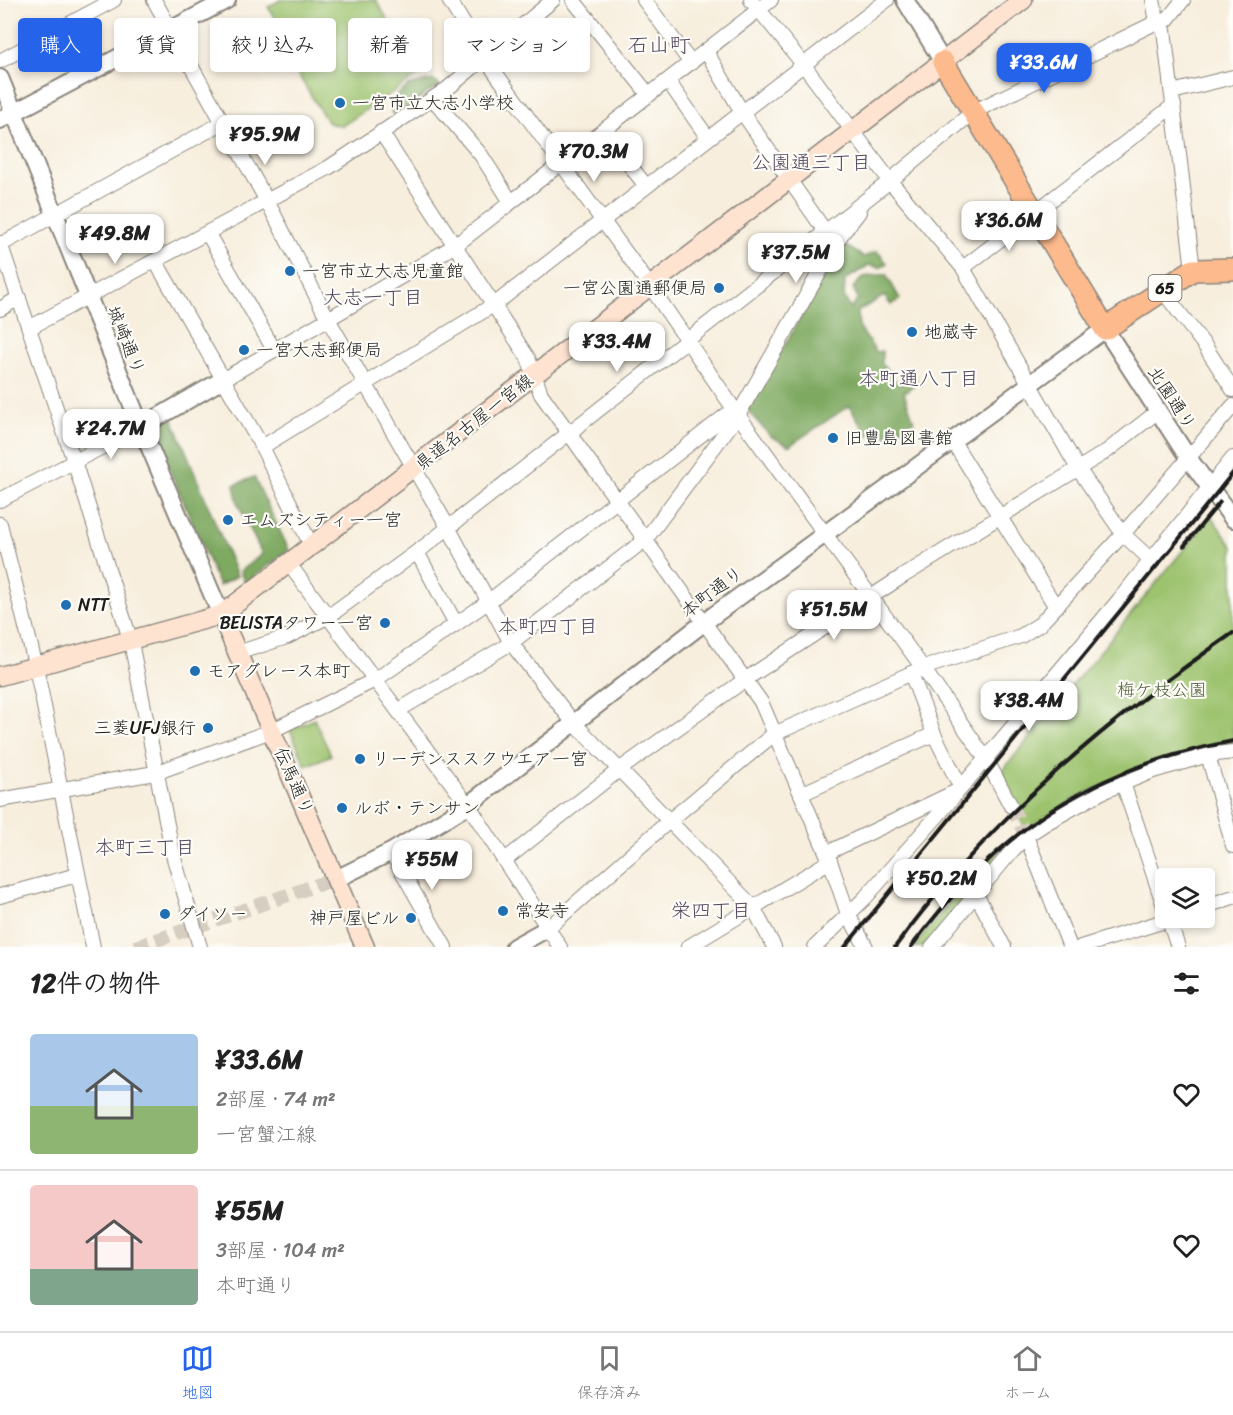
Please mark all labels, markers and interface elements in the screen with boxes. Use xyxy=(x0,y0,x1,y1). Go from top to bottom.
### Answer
chip: 購入 xyxy=(18,18,102,72)
chip: 賃貸 xyxy=(114,18,198,72)
chip: 絞り込み xyxy=(210,18,336,72)
chip: 新着 xyxy=(348,18,432,72)
chip: マンション xyxy=(444,18,590,72)
district label: 石山町 xyxy=(628,26,691,64)
pin: ¥33.6M xyxy=(995,43,1093,94)
text: ¥33.6M xyxy=(1011,45,1077,80)
place label: 一宮市立大志小学校 xyxy=(352,87,514,119)
marker: 一宮市立大志小学校 xyxy=(333,96,347,110)
pin: ¥95.9M xyxy=(216,115,314,166)
text: ¥95.9M xyxy=(230,117,300,152)
pin: ¥70.3M xyxy=(545,132,643,183)
text: ¥70.3M xyxy=(560,134,628,169)
district label: 公園通三丁目 xyxy=(751,145,871,180)
pin: ¥36.6M xyxy=(960,201,1058,252)
text: ¥36.6M xyxy=(975,203,1043,238)
pin: ¥49.8M xyxy=(66,214,164,265)
text: ¥49.8M xyxy=(80,216,150,251)
pin: ¥37.5M xyxy=(747,233,845,284)
text: ¥37.5M xyxy=(762,235,830,270)
place label: 一宮市立大志児童館 xyxy=(302,255,464,287)
marker: 一宮市立大志児童館 xyxy=(283,264,297,278)
place label: 一宮公園通郵便局 xyxy=(563,272,707,304)
road number: 65 xyxy=(1148,275,1182,301)
district label: 大志一丁目 xyxy=(323,280,423,315)
marker: 一宮公園通郵便局 xyxy=(712,281,726,295)
street label: 城崎通り xyxy=(98,301,154,379)
place label: 地蔵寺 xyxy=(924,316,978,348)
pin: ¥33.4M xyxy=(568,322,666,373)
text: ¥33.4M xyxy=(583,324,651,359)
marker: 地蔵寺 xyxy=(905,325,919,339)
place label: 一宮大志郵便局 xyxy=(256,334,382,366)
marker: 一宮大志郵便局 xyxy=(237,343,251,357)
street label: 北園通り xyxy=(1139,359,1205,437)
district label: 本町通八丁目 xyxy=(859,361,979,396)
street label: 県道名古屋一宮線 xyxy=(407,365,541,479)
pin: ¥24.7M xyxy=(62,409,160,460)
text: ¥24.7M xyxy=(77,411,145,446)
place label: 旧豊島図書館 xyxy=(845,422,953,454)
marker: 旧豊島図書館 xyxy=(826,431,840,445)
place label: エムズシティー一宮 xyxy=(240,504,402,536)
marker: エムズシティー一宮 xyxy=(221,513,235,527)
street label: 本町通り xyxy=(674,558,750,626)
place label: NTT xyxy=(78,589,110,621)
pin: ¥51.5M xyxy=(785,590,883,641)
text: ¥51.5M xyxy=(801,592,867,627)
marker: NTT xyxy=(59,598,73,612)
place label: BELISTAタワー一宮 xyxy=(220,607,373,639)
district label: 本町四丁目 xyxy=(498,609,598,644)
marker: BELISTAタワー一宮 xyxy=(378,616,392,630)
place label: モアグレース本町 xyxy=(207,655,350,687)
marker: モアグレース本町 xyxy=(188,664,202,678)
park label: 梅ケ枝公園 xyxy=(1117,674,1207,706)
pin: ¥38.4M xyxy=(980,681,1078,732)
text: ¥38.4M xyxy=(995,683,1064,718)
place label: 三菱UFJ銀行 xyxy=(94,712,196,744)
marker: 三菱UFJ銀行 xyxy=(201,721,215,735)
street label: 伝馬通り xyxy=(265,742,323,820)
place label: リーデンススクウエア一宮 xyxy=(372,743,588,775)
marker: リーデンススクウエア一宮 xyxy=(353,752,367,766)
place label: ルボ・テンサン xyxy=(354,792,480,824)
marker: ルボ・テンサン xyxy=(335,801,349,815)
district label: 本町三丁目 xyxy=(95,830,195,865)
pin: ¥55M xyxy=(396,840,468,891)
text: ¥55M xyxy=(406,842,458,877)
pin: ¥50.2M xyxy=(893,859,991,910)
text: ¥50.2M xyxy=(907,861,977,896)
map controls xyxy=(1155,868,1215,928)
button: layers xyxy=(1155,868,1215,928)
district label: 栄四丁目 xyxy=(671,893,751,928)
place label: 常安寺 xyxy=(515,895,569,927)
place label: ダイソー xyxy=(177,898,247,930)
place label: 神戸屋ビル xyxy=(309,902,399,934)
marker: 常安寺 xyxy=(496,904,510,918)
marker: ダイソー xyxy=(158,907,172,921)
marker: 神戸屋ビル xyxy=(404,911,418,925)
text: 12件の物件 xyxy=(30,960,160,1006)
icon: filters xyxy=(1170,967,1203,1000)
text: ¥33.6M xyxy=(216,1036,303,1082)
icon: home xyxy=(78,1058,150,1130)
icon: heart xyxy=(1170,1078,1203,1111)
text: 2部屋 · 74 m² xyxy=(216,1082,336,1117)
text: 一宮蟹江線 xyxy=(216,1117,316,1152)
text: ¥55M xyxy=(216,1187,283,1233)
icon: home xyxy=(78,1209,150,1281)
icon: heart xyxy=(1170,1229,1203,1262)
text: 3部屋 · 104 m² xyxy=(216,1233,345,1268)
text: 本町通り xyxy=(216,1268,296,1303)
tab: 地図 xyxy=(181,1342,214,1407)
tab: 保存済み xyxy=(577,1342,641,1407)
tab: ホーム xyxy=(1004,1342,1052,1407)

